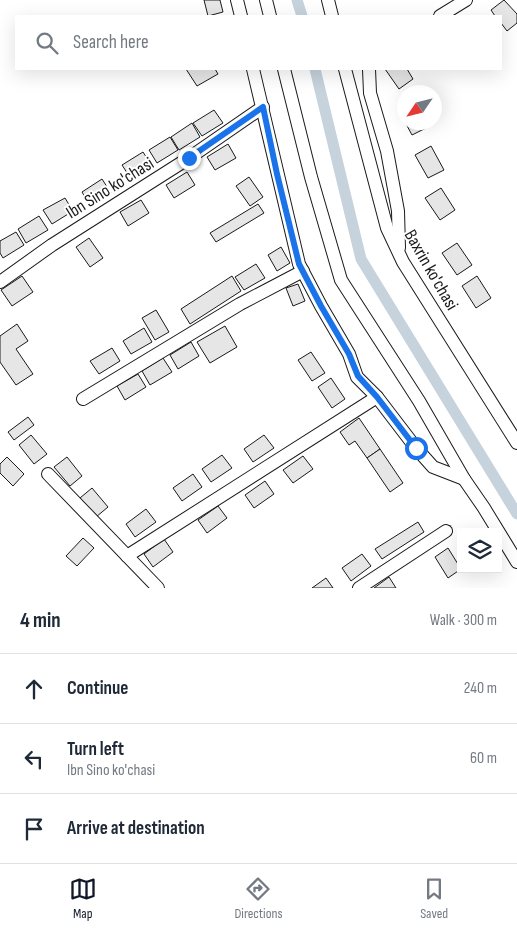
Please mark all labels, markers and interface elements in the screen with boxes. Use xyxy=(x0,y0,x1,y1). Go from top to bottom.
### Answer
search box xyxy=(15,15,502,70)
icon: search xyxy=(33,29,61,57)
text: Search here xyxy=(73,31,149,54)
north arrow xyxy=(397,85,442,130)
route end xyxy=(178,147,201,170)
street label: Ibn Sino ko'chasi xyxy=(62,153,158,223)
street label: Baxrin ko'chasi xyxy=(400,226,462,314)
route start xyxy=(405,437,428,460)
map controls xyxy=(457,528,502,573)
button: layers xyxy=(457,528,502,573)
text: 4 min xyxy=(20,608,61,633)
text: Walk · 300 m xyxy=(430,611,497,630)
icon: ahead xyxy=(20,675,48,703)
text: Continue xyxy=(67,677,128,700)
text: 240 m xyxy=(464,679,497,698)
text: Turn left xyxy=(67,738,124,761)
icon: left xyxy=(20,745,48,773)
text: 60 m xyxy=(470,749,497,768)
text: Ibn Sino ko'chasi xyxy=(67,761,155,780)
icon: arrive xyxy=(20,815,48,843)
text: Arrive at destination xyxy=(67,817,205,840)
tab: Map xyxy=(69,875,97,922)
tab: Directions xyxy=(234,875,283,922)
tab: Saved xyxy=(420,875,448,922)

